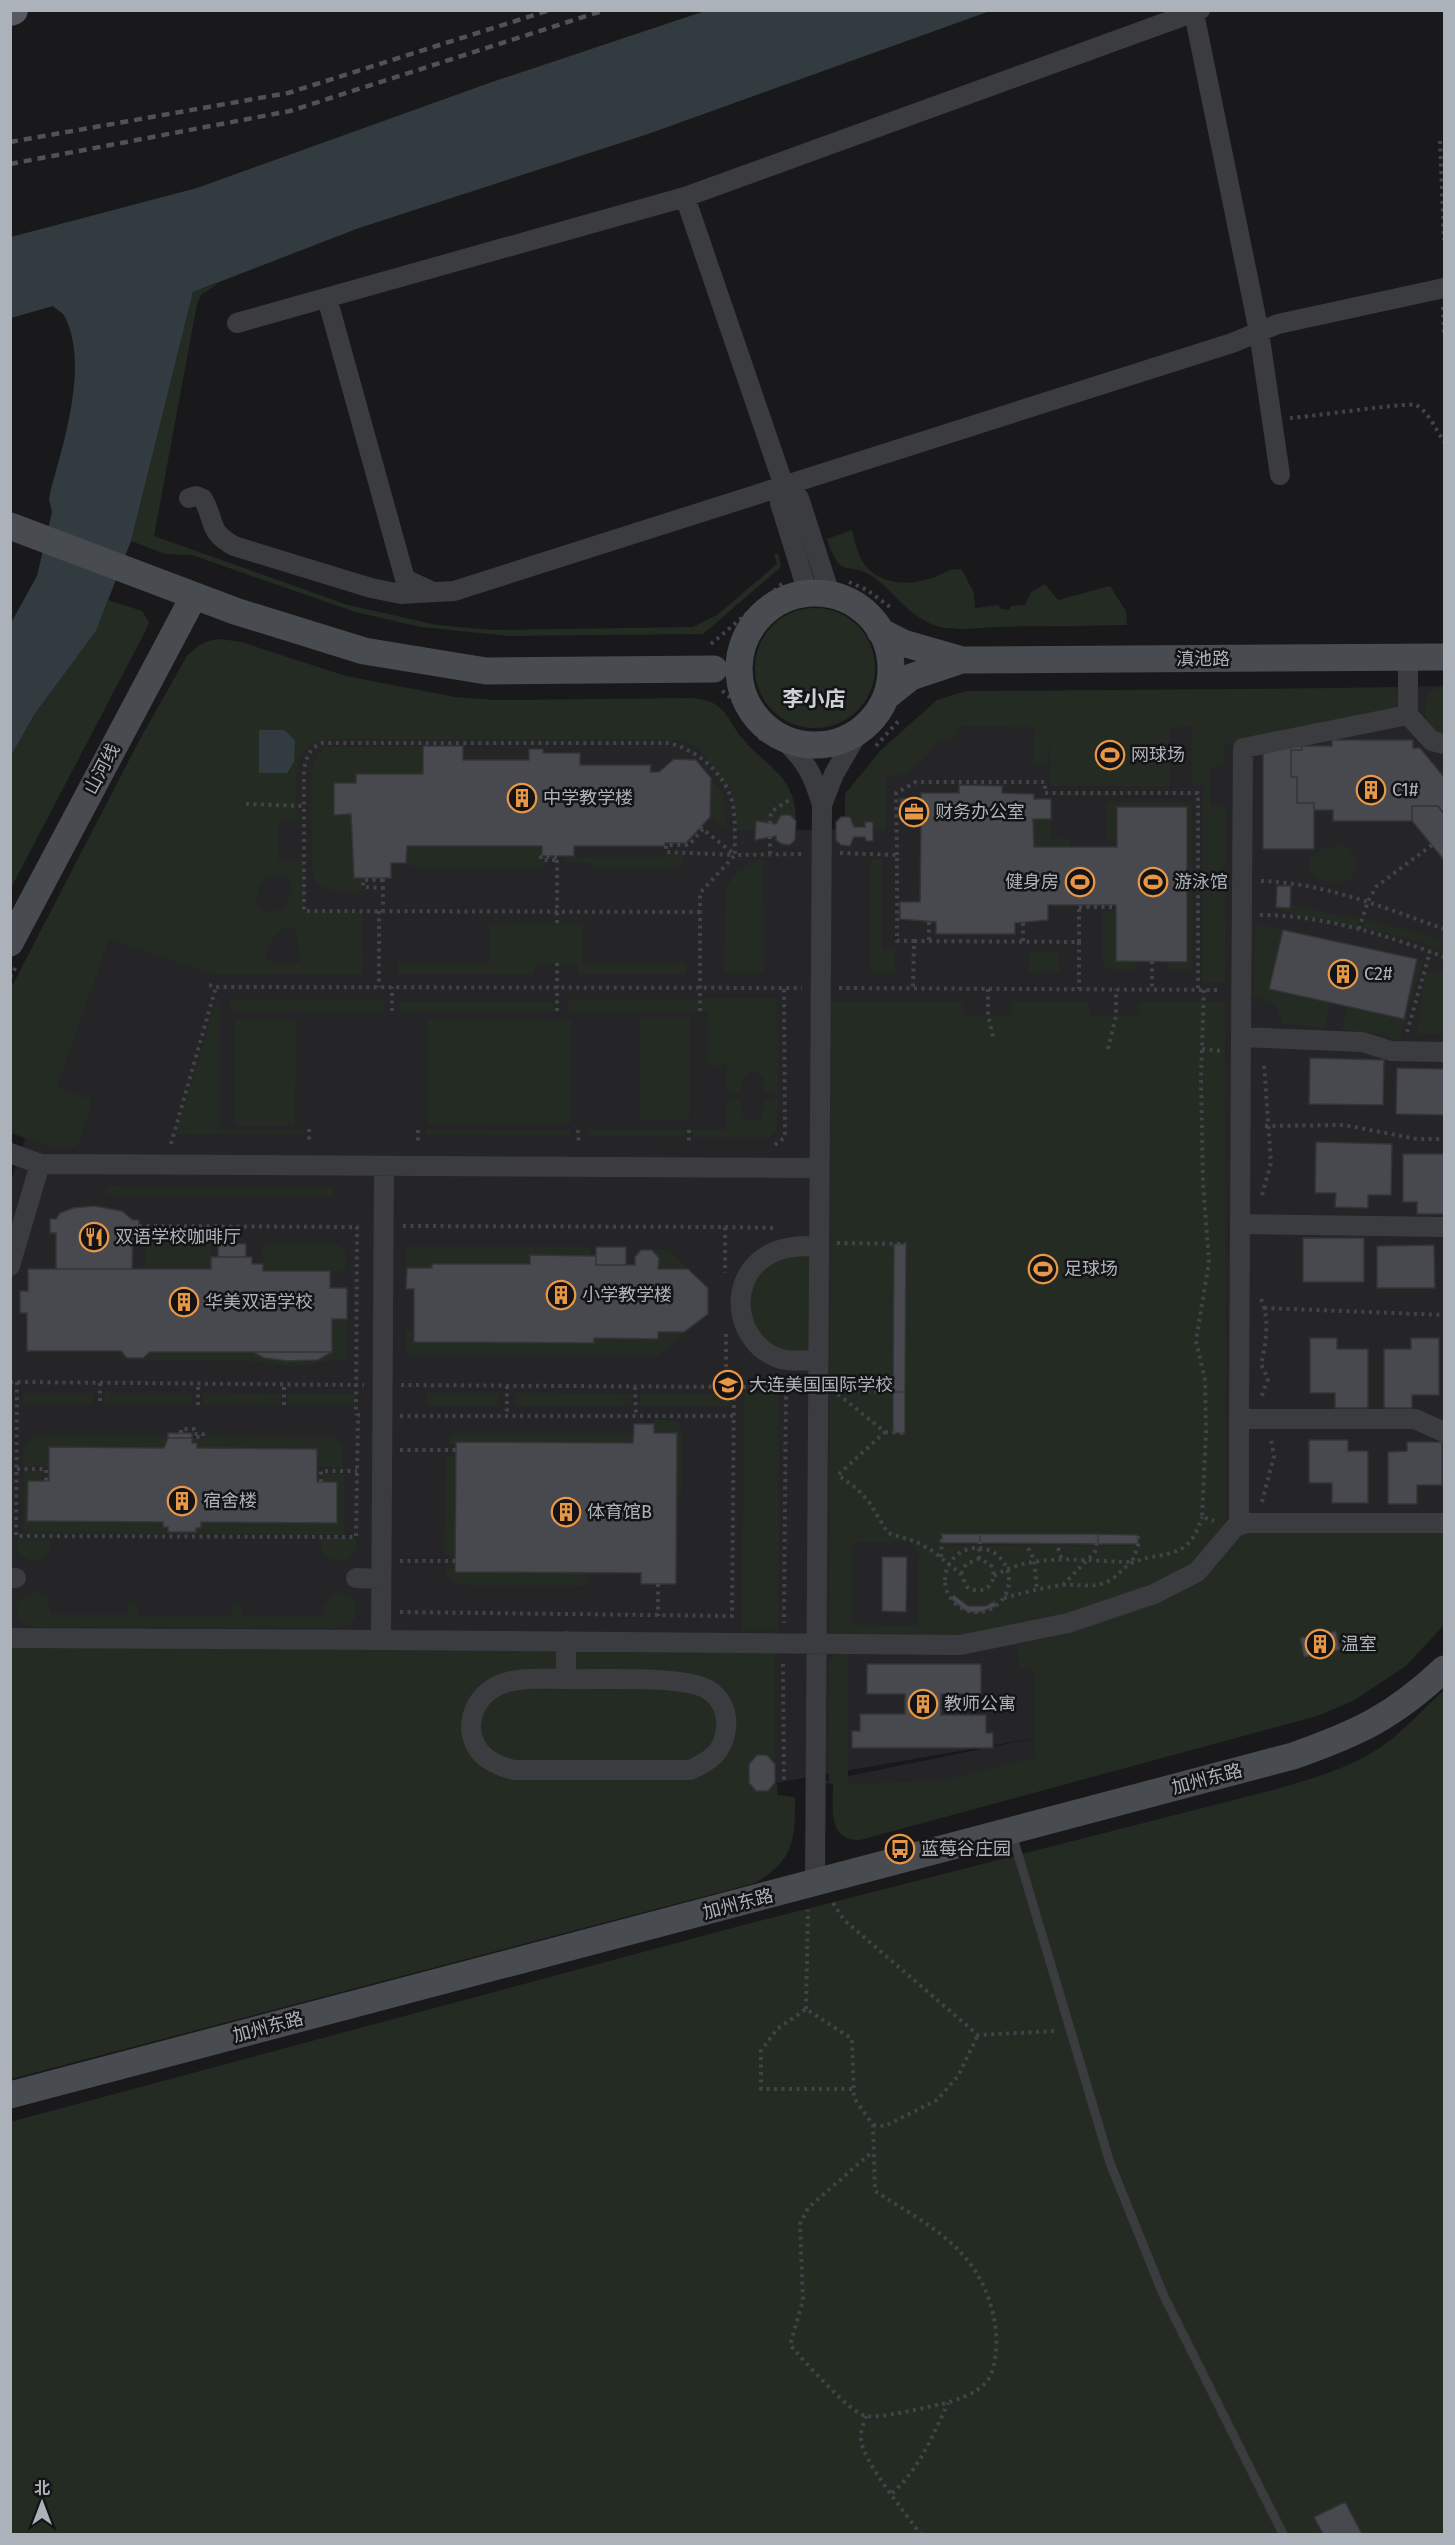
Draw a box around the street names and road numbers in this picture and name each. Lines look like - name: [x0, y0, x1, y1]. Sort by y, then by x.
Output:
- street label: 滇池路: [1176, 648, 1230, 670]
- street label: 山河线: [80, 740, 124, 798]
- street label: 加州东路: [1169, 1759, 1245, 1799]
- street label: 加州东路: [700, 1884, 776, 1924]
- street label: 加州东路: [230, 2007, 306, 2047]

